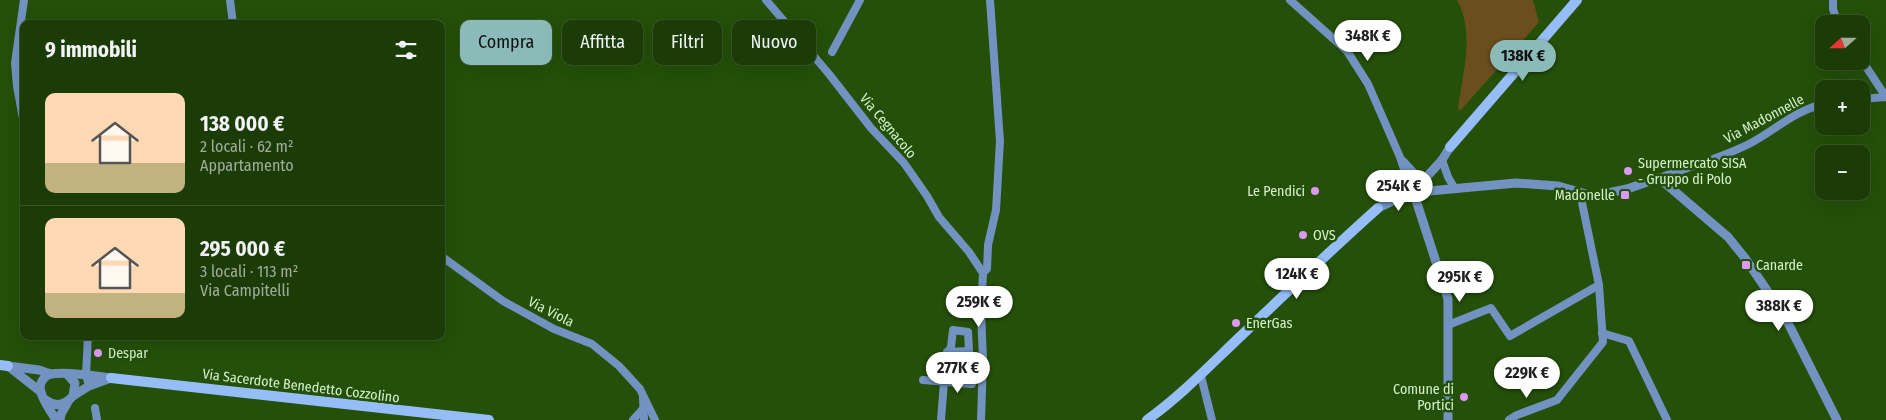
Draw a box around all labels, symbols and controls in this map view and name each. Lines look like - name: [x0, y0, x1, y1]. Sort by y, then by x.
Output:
- north arrow: [1815, 15, 1870, 70]
- map controls: [1815, 15, 1870, 200]
- chip: Compra: [460, 20, 552, 65]
- chip: Affitta: [562, 20, 643, 65]
- chip: Filtri: [653, 20, 722, 65]
- chip: Nuovo: [732, 20, 816, 65]
- pin: 348K €: [1327, 20, 1409, 62]
- text: 348K €: [1345, 26, 1391, 45]
- icon: filters: [392, 36, 420, 64]
- text: 9 immobili: [45, 37, 137, 63]
- pin: 138K €: [1482, 39, 1564, 82]
- text: 138K €: [1501, 46, 1545, 65]
- button: +: [1815, 80, 1870, 135]
- street label: Via Cegnacolo: [856, 90, 920, 162]
- street label: Via Madonnelle: [1721, 91, 1807, 147]
- text: 138 000 €: [200, 111, 284, 137]
- icon: home: [85, 113, 145, 173]
- text: 2 locali · 62 m²: [200, 137, 294, 156]
- button: −: [1815, 145, 1870, 200]
- place label: Supermercato SISA - Gruppo di Polo: [1638, 155, 1747, 188]
- text: Appartamento: [200, 156, 294, 175]
- marker: Supermercato SISA - Gruppo di Polo: [1622, 165, 1634, 177]
- pin: 254K €: [1358, 170, 1440, 212]
- text: 254K €: [1377, 176, 1421, 195]
- place label: Le Pendici: [1247, 183, 1305, 200]
- marker: Le Pendici: [1309, 185, 1321, 197]
- place label: Madonelle: [1555, 187, 1615, 204]
- marker: Madonelle: [1619, 189, 1631, 201]
- place label: OVS: [1313, 227, 1336, 244]
- marker: OVS: [1297, 229, 1309, 241]
- text: 295 000 €: [200, 236, 285, 262]
- icon: home: [85, 238, 145, 298]
- place label: Canarde: [1756, 257, 1803, 274]
- pin: 124K €: [1256, 258, 1338, 300]
- marker: Canarde: [1740, 259, 1752, 271]
- pin: 295K €: [1419, 260, 1501, 303]
- text: 3 locali · 113 m²: [200, 262, 298, 281]
- text: 124K €: [1275, 264, 1319, 283]
- text: 295K €: [1438, 267, 1482, 286]
- text: Via Campitelli: [200, 281, 290, 300]
- pin: 259K €: [938, 286, 1020, 328]
- pin: 388K €: [1738, 290, 1820, 332]
- text: 259K €: [957, 292, 1001, 311]
- street label: Via Viola: [525, 293, 577, 331]
- text: 388K €: [1756, 296, 1802, 315]
- place label: EnerGas: [1246, 315, 1292, 332]
- marker: EnerGas: [1230, 317, 1242, 329]
- place label: Despar: [108, 345, 148, 362]
- marker: Despar: [92, 347, 104, 359]
- pin: 277K €: [917, 352, 999, 394]
- pin: 229K €: [1486, 356, 1568, 399]
- text: 277K €: [937, 358, 979, 377]
- text: 229K €: [1505, 363, 1549, 382]
- street label: Via Sacerdote Benedetto Cozzolino: [201, 365, 401, 407]
- place label: Comune di Portici: [1393, 381, 1454, 414]
- marker: Comune di Portici: [1458, 391, 1470, 403]

